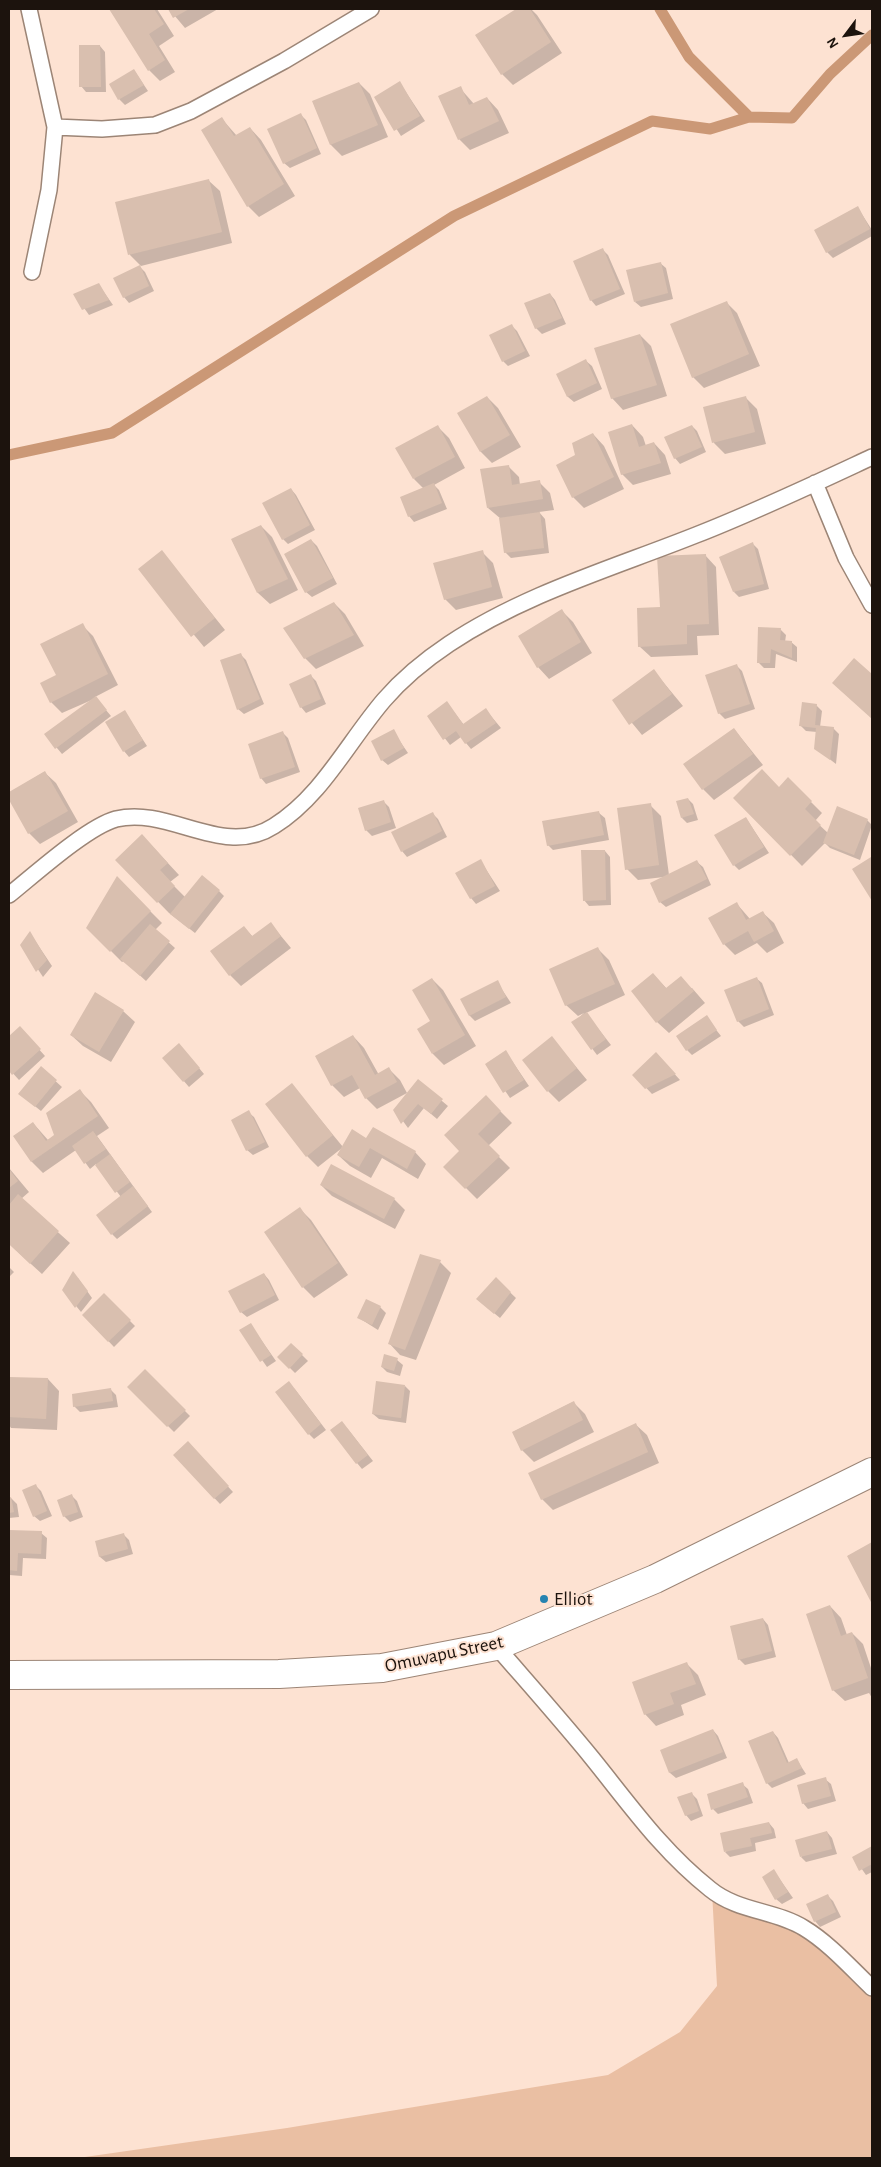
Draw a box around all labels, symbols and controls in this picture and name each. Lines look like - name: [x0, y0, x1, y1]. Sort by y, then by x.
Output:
- north arrow: [821, 10, 871, 60]
- text: N: [825, 35, 842, 51]
- place label: Elliot: [554, 1588, 593, 1610]
- marker: Elliot: [538, 1593, 550, 1605]
- street label: Omuvapu Street: [383, 1630, 505, 1678]

